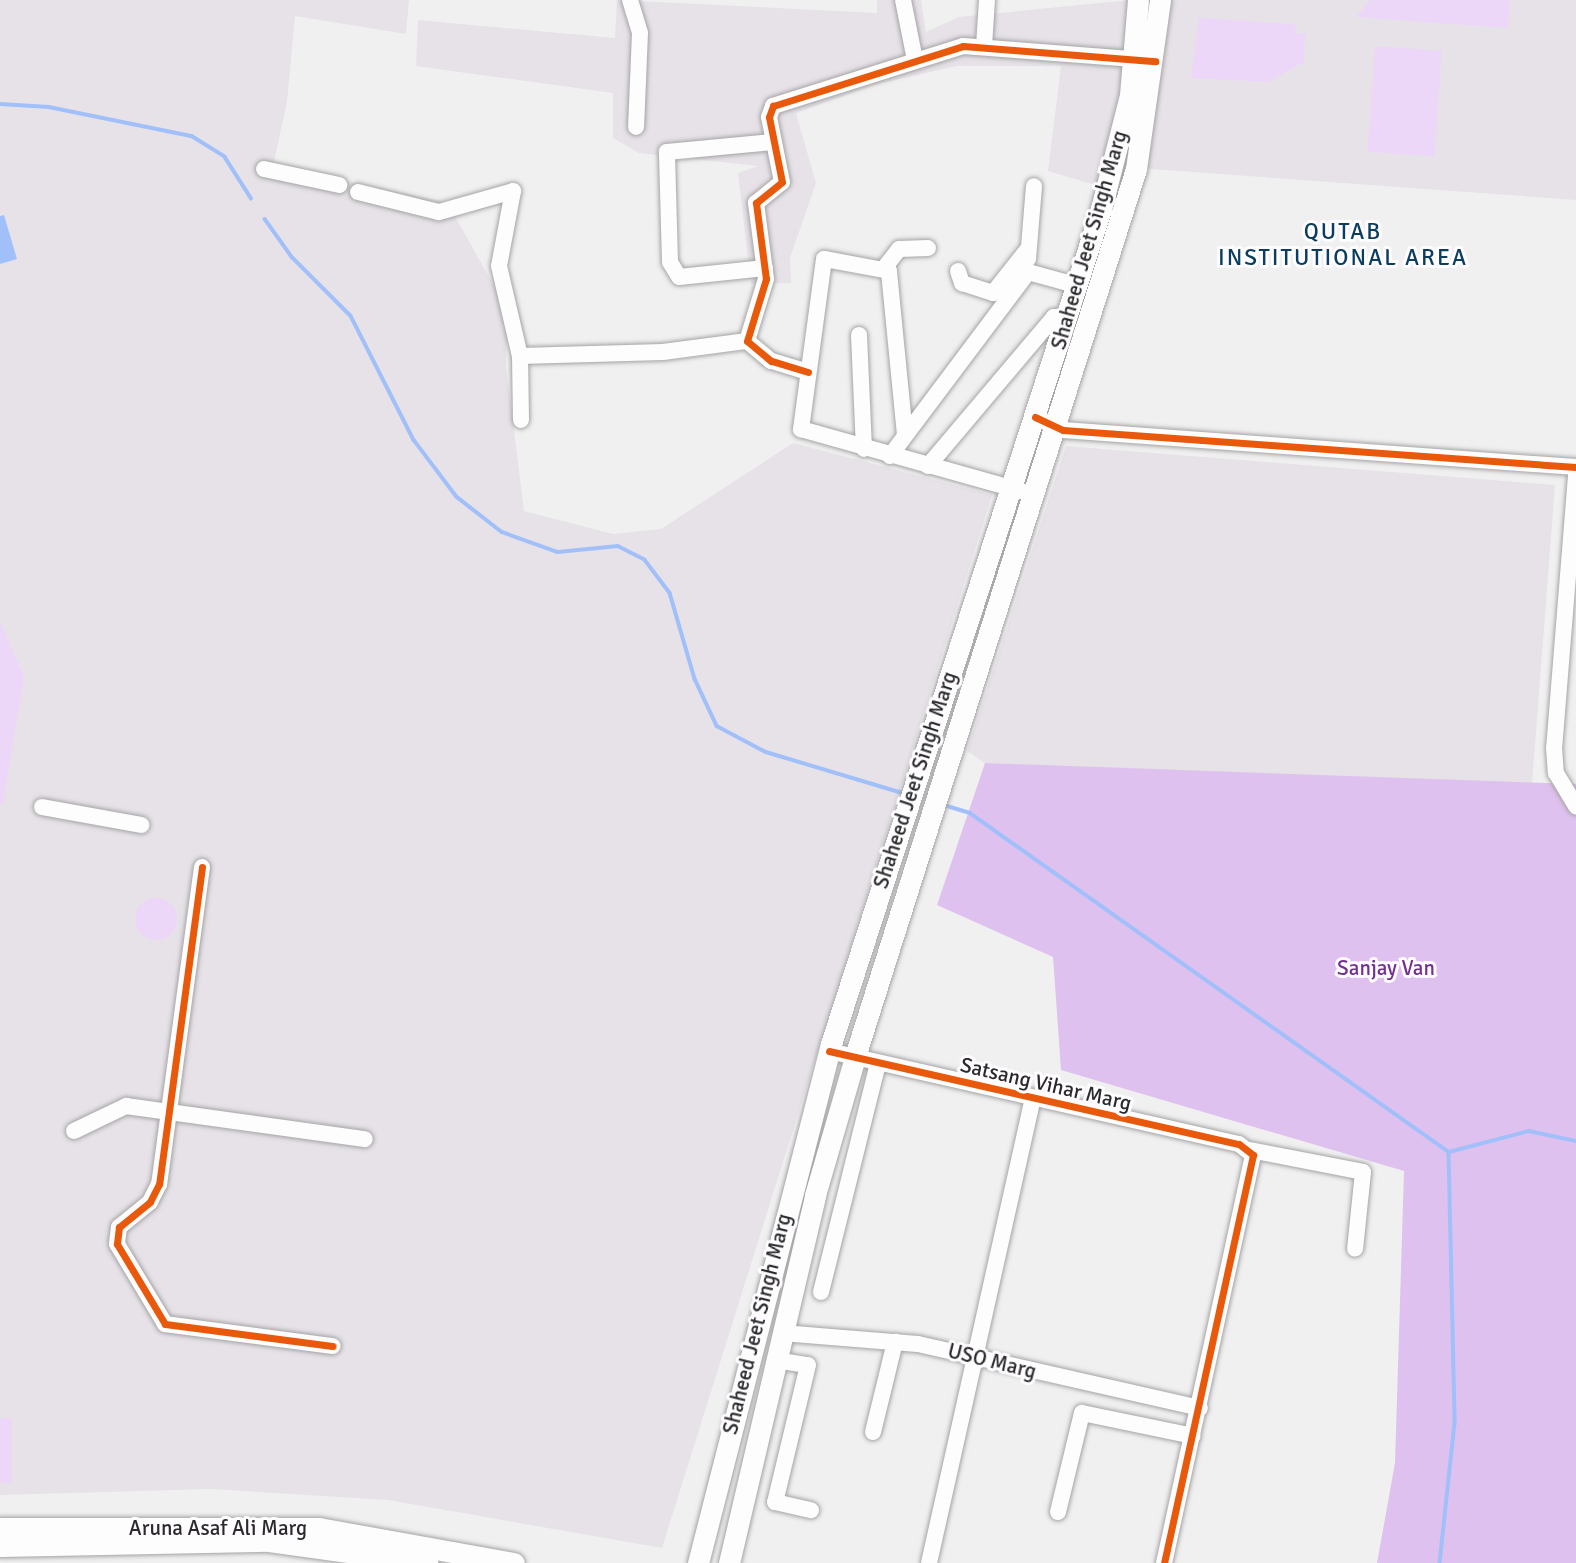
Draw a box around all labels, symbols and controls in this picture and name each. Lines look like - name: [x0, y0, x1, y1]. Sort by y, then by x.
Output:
- street label: Shaheed Jeet Singh Marg: [1046, 128, 1132, 352]
- district label: QUTAB INSTITUTIONAL AREA: [1220, 218, 1466, 272]
- street label: Shaheed Jeet Singh Marg: [868, 668, 962, 892]
- park label: Sanjay Van: [1337, 955, 1435, 981]
- street label: Satsang Vihar Marg: [958, 1052, 1134, 1116]
- street label: Shaheed Jeet Singh Marg: [717, 1211, 797, 1437]
- street label: USO Marg: [945, 1338, 1039, 1384]
- street label: Aruna Asaf Ali Marg: [129, 1515, 307, 1541]

